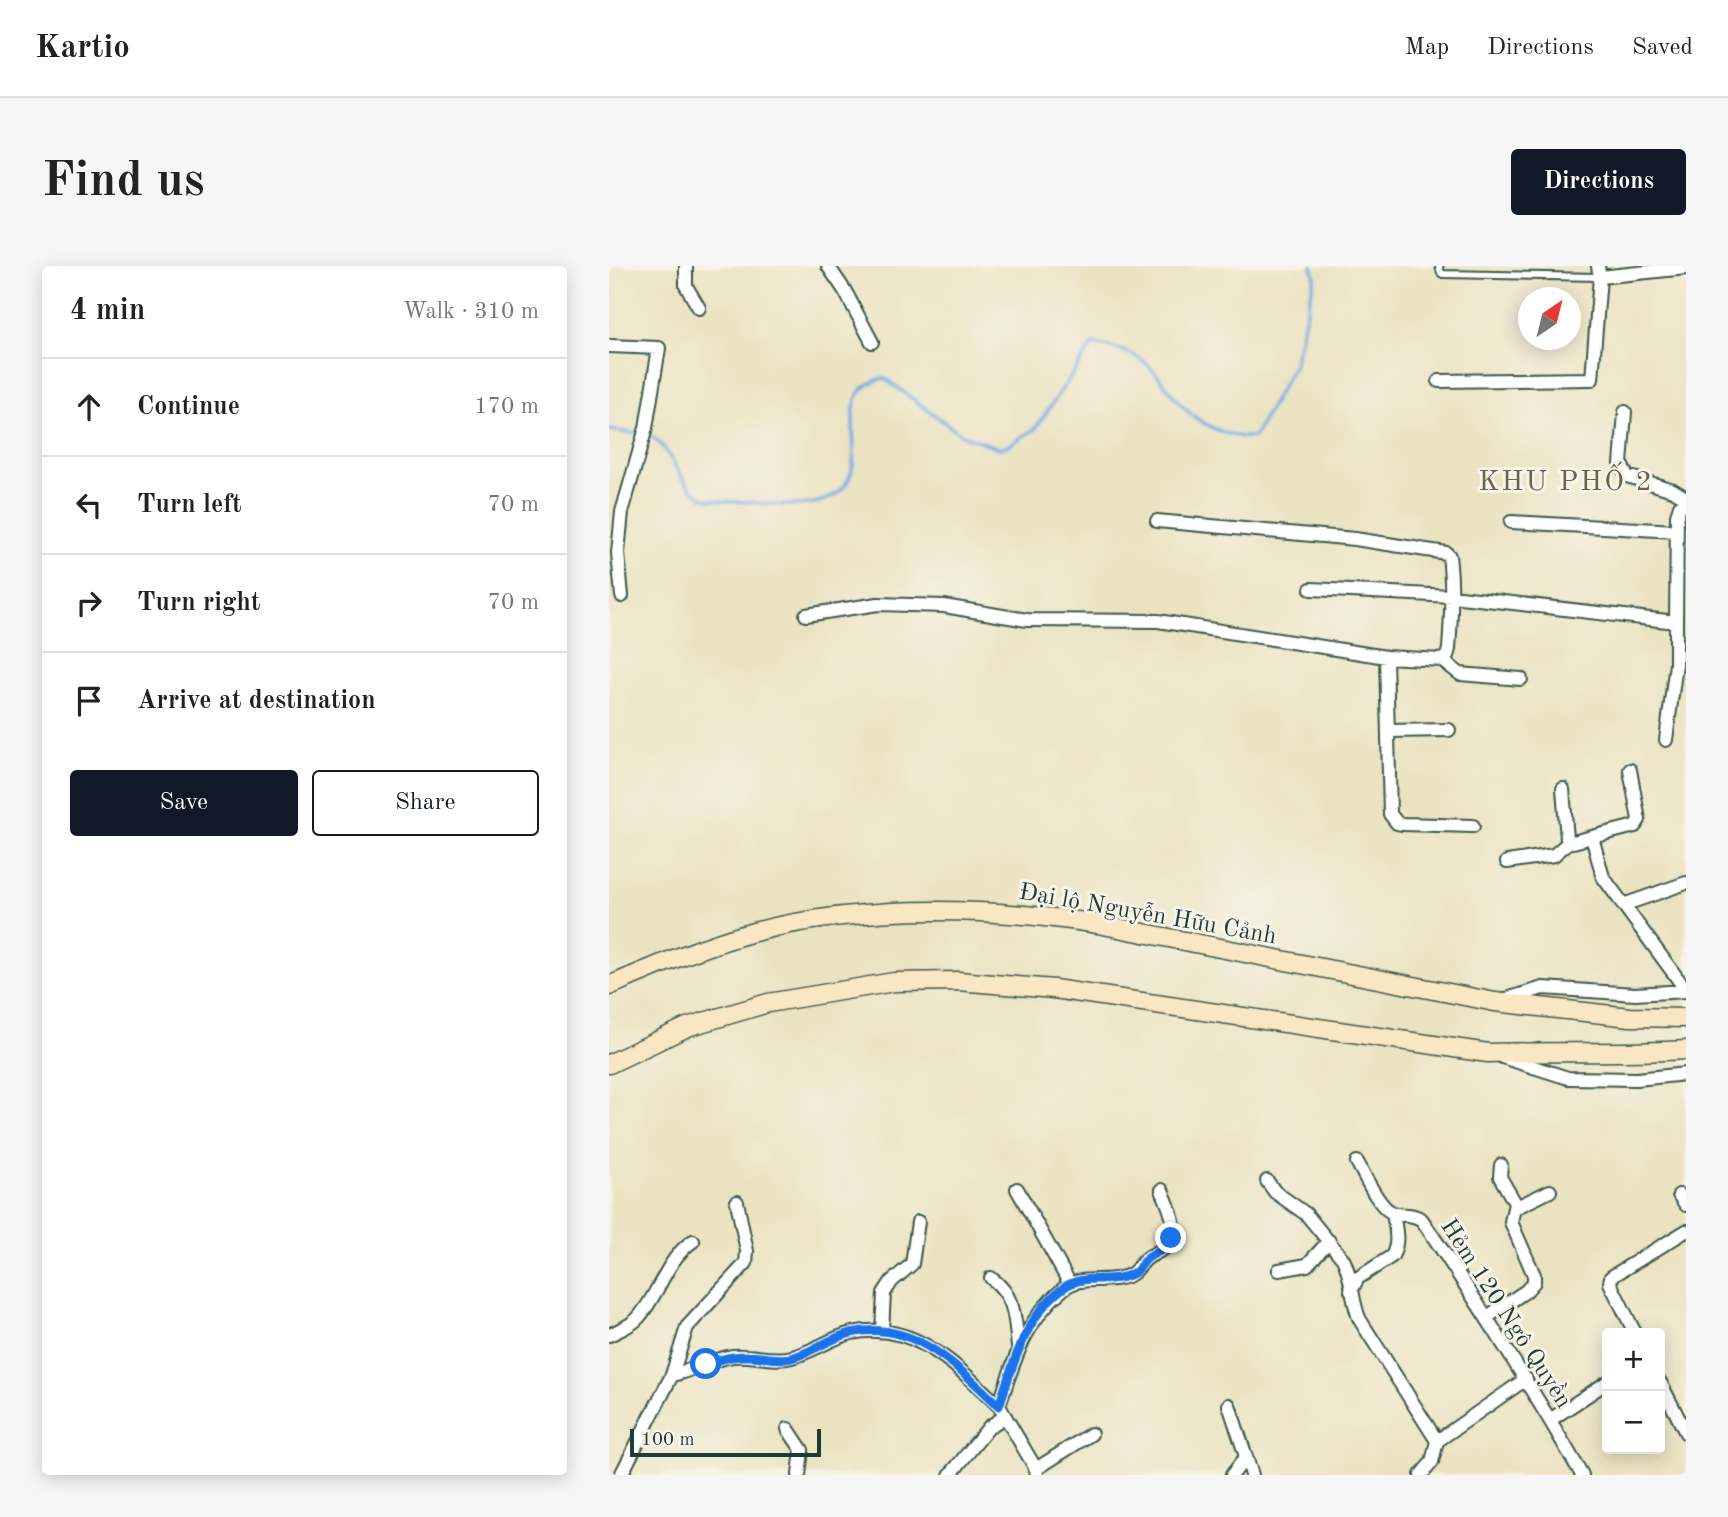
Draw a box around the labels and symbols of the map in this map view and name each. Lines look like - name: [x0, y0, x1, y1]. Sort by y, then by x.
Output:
- north arrow: [1518, 287, 1581, 350]
- district label: KHU PHỐ 2: [1478, 461, 1654, 497]
- street label: Đại lộ Nguyễn Hữu Cảnh: [1017, 879, 1279, 949]
- street label: Hẻm 120 Ngô Quyền: [1435, 1214, 1577, 1413]
- route end: [1155, 1222, 1186, 1253]
- route start: [690, 1348, 721, 1379]
- scale bar: [630, 1426, 821, 1458]

